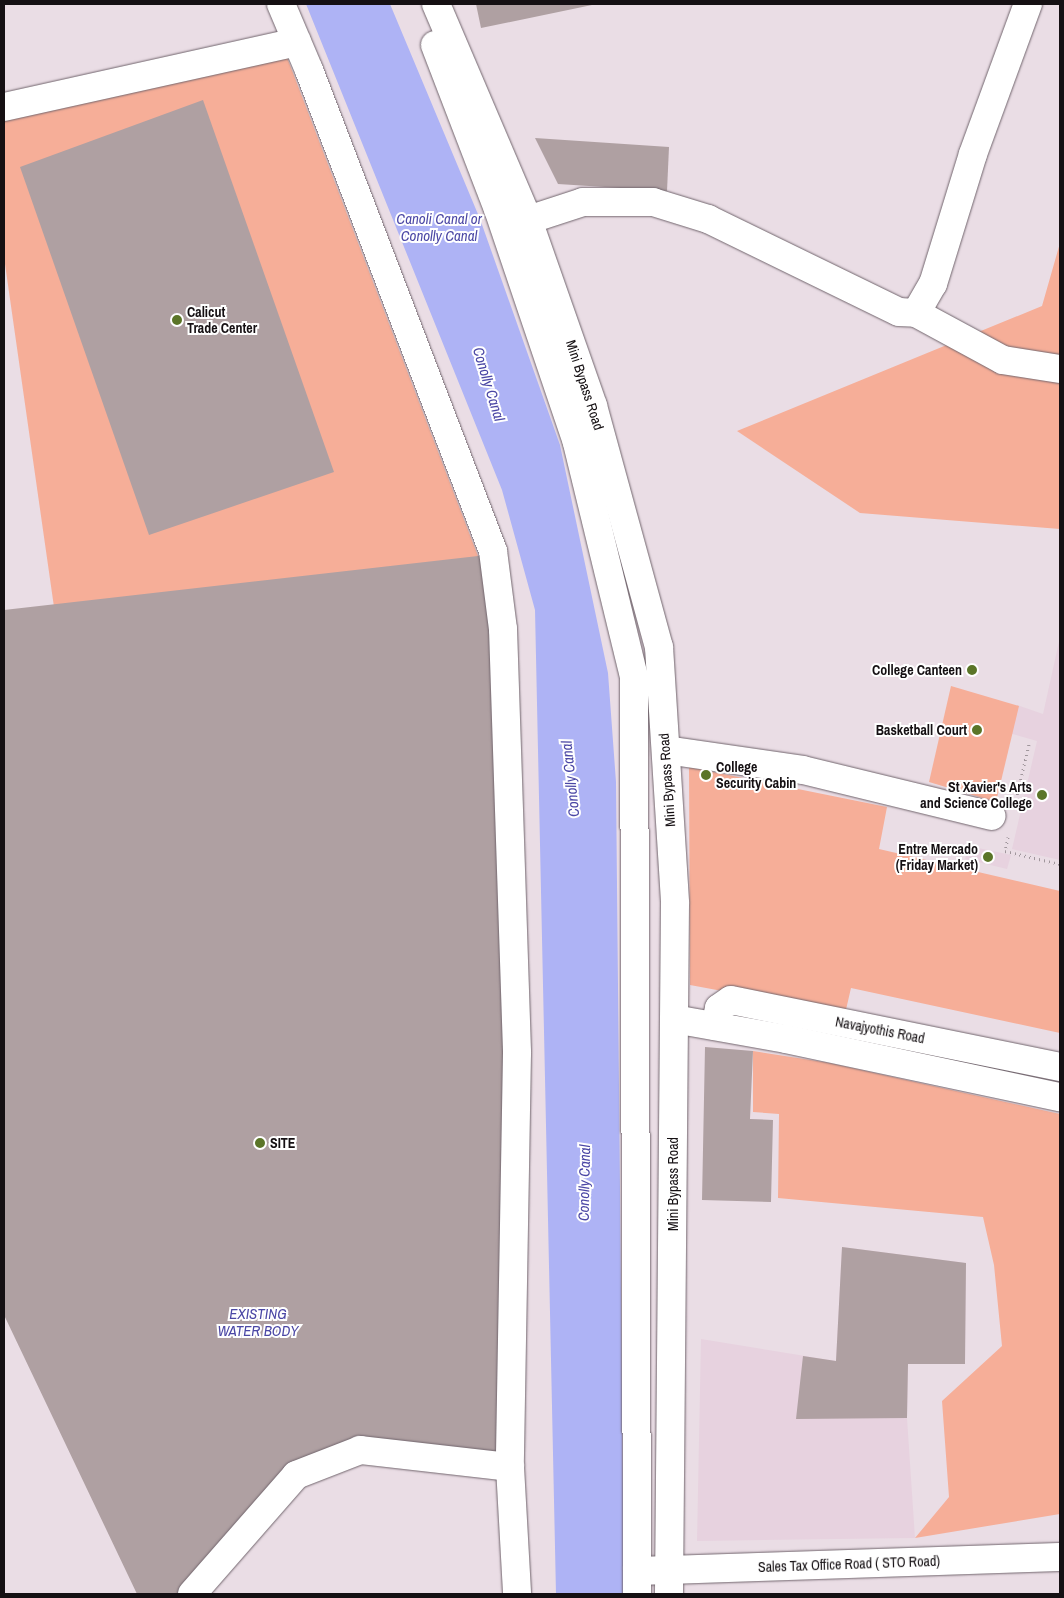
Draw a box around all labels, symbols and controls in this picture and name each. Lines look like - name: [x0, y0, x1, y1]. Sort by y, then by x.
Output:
- water label: Canoli Canal or Conolly Canal: [396, 209, 482, 244]
- place label: Calicut Trade Center: [187, 304, 257, 336]
- marker: Calicut Trade Center: [171, 314, 183, 326]
- street label: Mini Bypass Road: [563, 338, 607, 432]
- water label: Conolly Canal: [469, 345, 509, 423]
- place label: College Canteen: [872, 662, 962, 678]
- marker: College Canteen: [966, 664, 978, 676]
- place label: Basketball Court: [876, 722, 967, 738]
- marker: Basketball Court: [971, 724, 983, 736]
- street label: Mini Bypass Road: [655, 733, 679, 827]
- water label: Conolly Canal: [557, 740, 583, 818]
- place label: College Security Cabin: [716, 759, 796, 792]
- marker: College Security Cabin: [700, 769, 712, 781]
- place label: St Xavier's Arts and Science College: [920, 779, 1032, 812]
- marker: St Xavier's Arts and Science College: [1036, 789, 1048, 801]
- place label: Entre Mercado (Friday Market): [896, 841, 978, 874]
- marker: Entre Mercado (Friday Market): [982, 851, 994, 863]
- street label: Navajyothis Road: [834, 1013, 926, 1047]
- place label: SITE: [270, 1135, 296, 1151]
- marker: SITE: [254, 1137, 266, 1149]
- street label: Mini Bypass Road: [665, 1137, 681, 1231]
- water label: Conolly Canal: [574, 1145, 594, 1221]
- water label: EXISTING WATER BODY: [217, 1304, 299, 1339]
- street label: Sales Tax Office Road ( STO Road): [758, 1552, 940, 1576]

